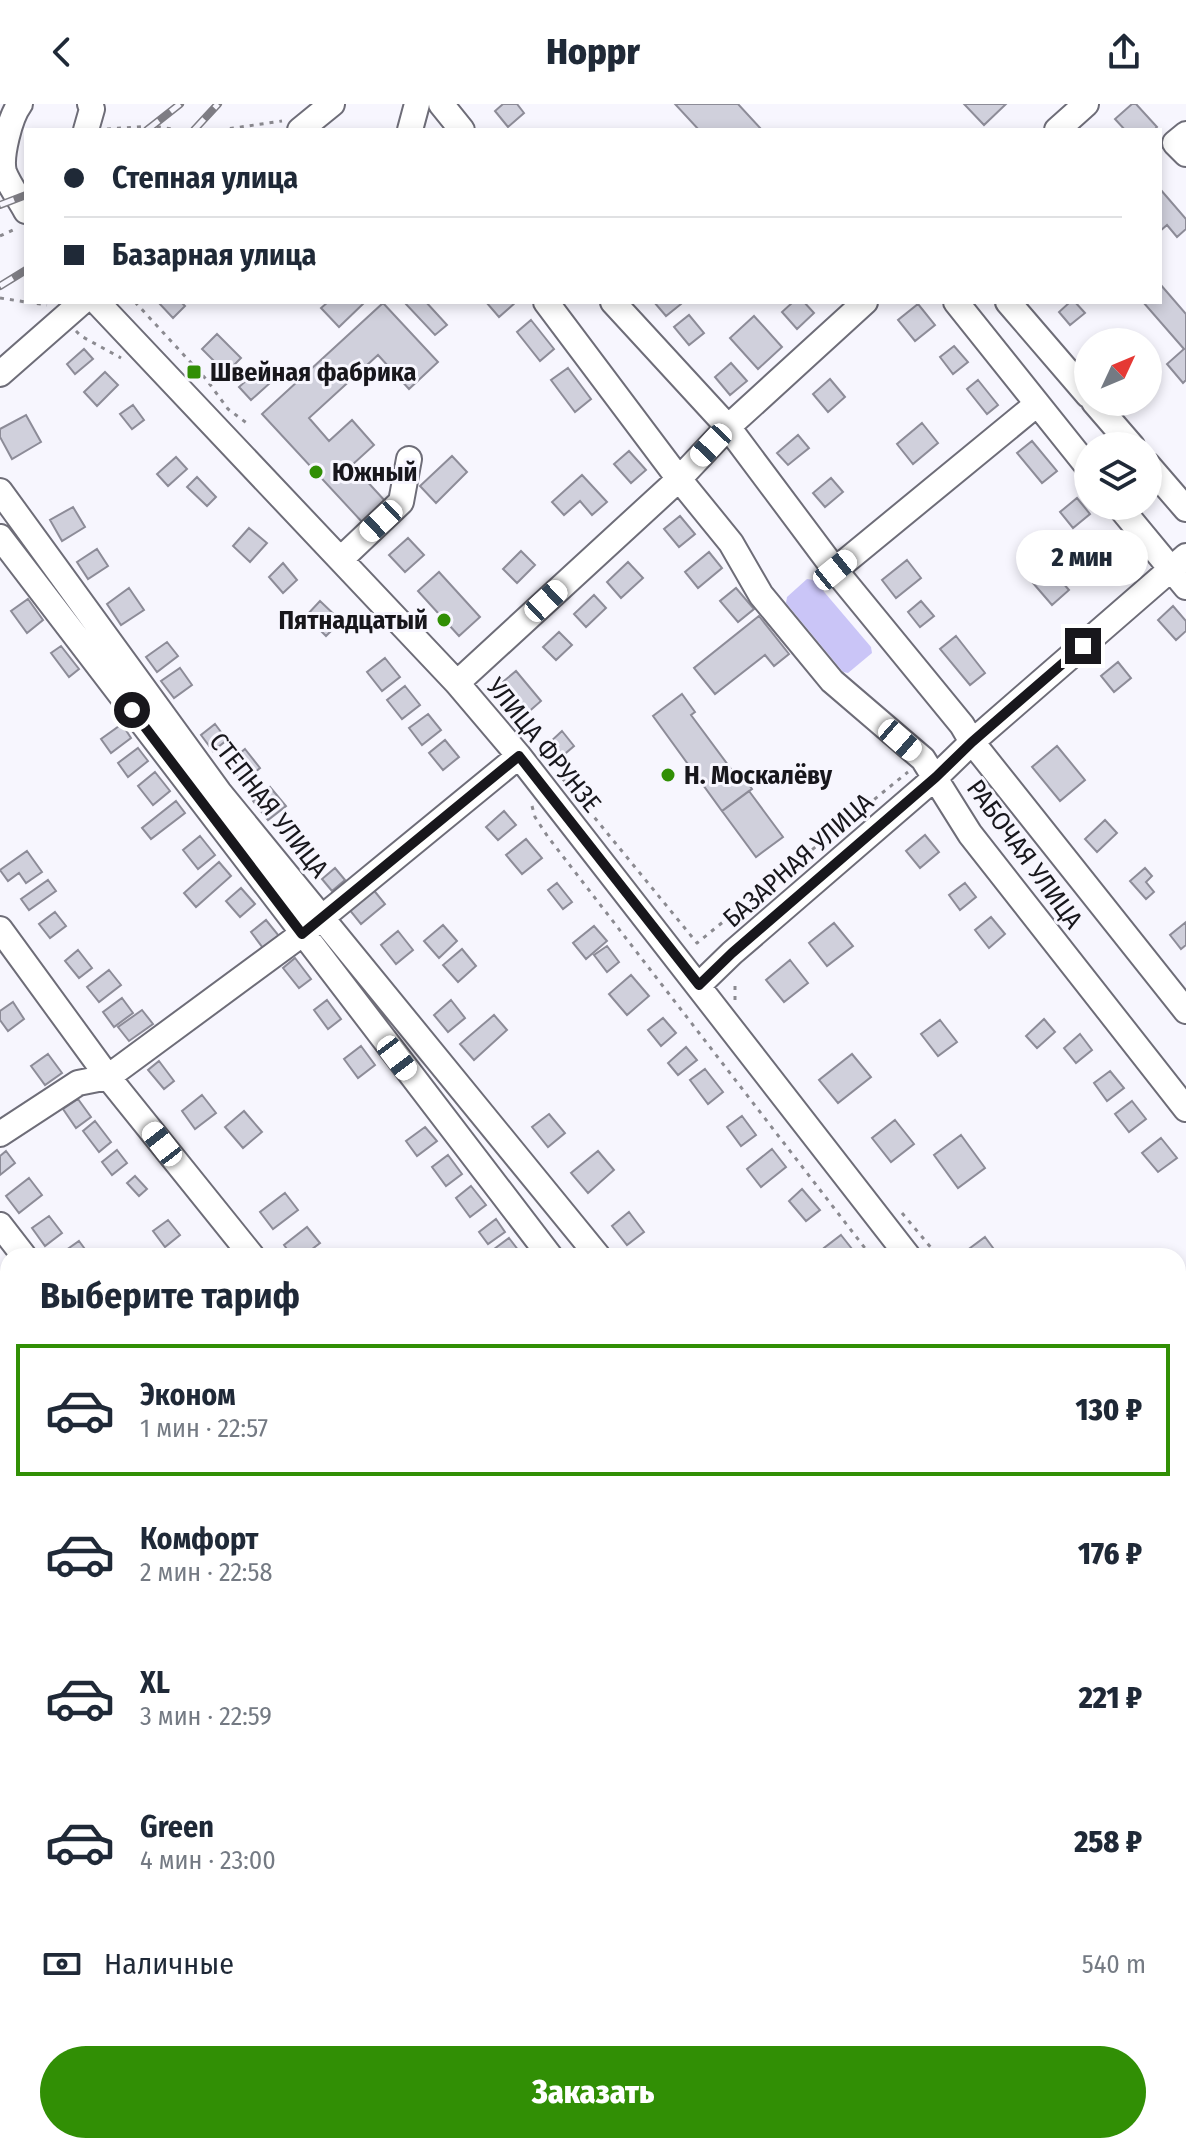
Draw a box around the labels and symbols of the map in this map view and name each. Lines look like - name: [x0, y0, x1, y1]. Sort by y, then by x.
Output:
- north arrow: [1074, 328, 1162, 416]
- place label: Швейная фабрика: [210, 357, 416, 388]
- marker: Швейная фабрика: [185, 363, 203, 381]
- car: [686, 419, 736, 471]
- place label: Южный: [332, 457, 417, 488]
- marker: Южный: [307, 463, 325, 481]
- car: [355, 496, 407, 546]
- callout: 2 мин: [1017, 530, 1149, 586]
- car: [809, 546, 861, 594]
- car: [520, 576, 572, 626]
- place label: Пятнадцатый: [278, 605, 428, 636]
- marker: Пятнадцатый: [435, 611, 453, 629]
- route end: [1065, 628, 1101, 664]
- street label: УЛИЦА ФРУНЗЕ: [479, 671, 607, 819]
- route start: [114, 692, 150, 728]
- car: [874, 715, 926, 765]
- street label: СТЕПНАЯ УЛИЦА: [202, 727, 335, 884]
- place label: Н. Москалёву: [684, 760, 833, 791]
- marker: Н. Москалёву: [659, 766, 677, 784]
- street label: РАБОЧАЯ УЛИЦА: [960, 774, 1089, 935]
- street label: БАЗАРНАЯ УЛИЦА: [717, 787, 880, 934]
- car: [373, 1032, 421, 1084]
- car: [138, 1118, 186, 1170]

